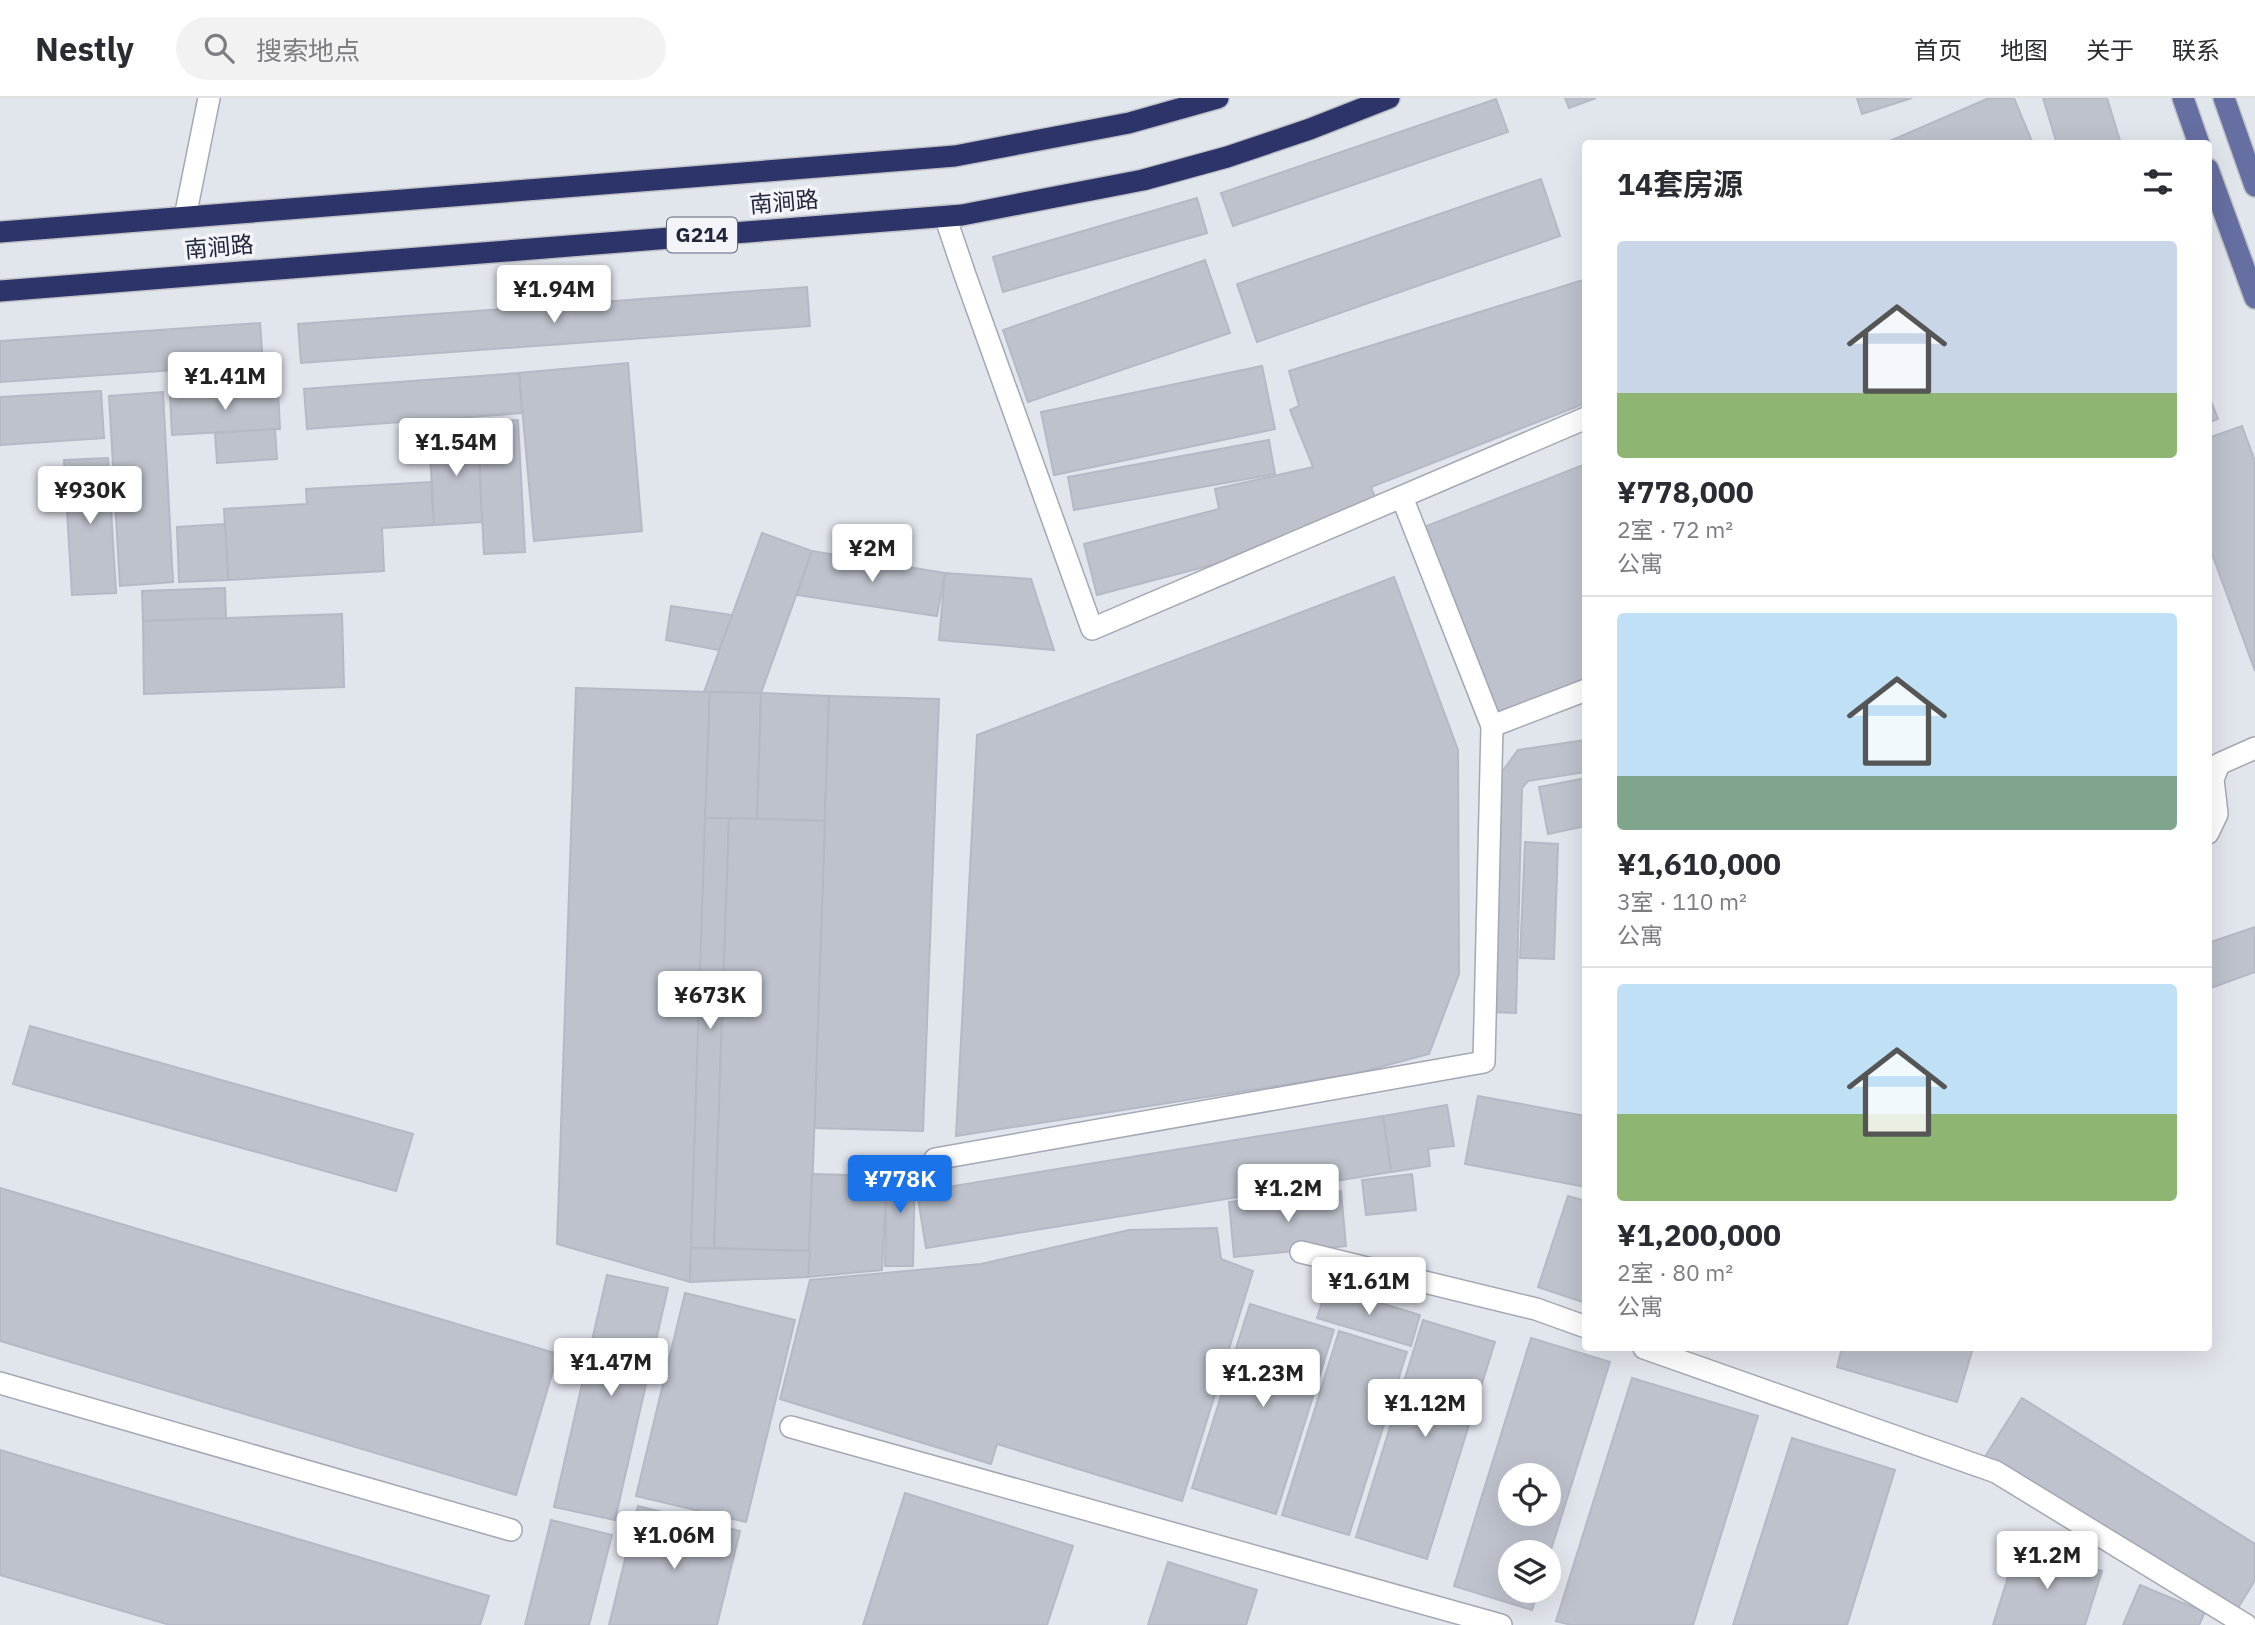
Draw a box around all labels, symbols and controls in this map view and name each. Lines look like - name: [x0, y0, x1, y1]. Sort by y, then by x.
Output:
- search box: [176, 17, 666, 80]
- text: Nestly: [35, 27, 134, 70]
- icon: search: [200, 29, 238, 67]
- text: 搜索地点: [256, 33, 360, 67]
- text: 首页: [1914, 34, 1962, 66]
- text: 地图: [2000, 34, 2048, 66]
- text: 关于: [2086, 34, 2134, 66]
- text: 联系: [2172, 34, 2220, 66]
- icon: filters: [2139, 163, 2177, 201]
- text: 14套房源: [1617, 164, 1743, 203]
- street label: 南涧路: [748, 183, 820, 219]
- road number: G214: [667, 218, 737, 252]
- street label: 南涧路: [183, 228, 255, 264]
- pin: ¥1.94M: [497, 266, 611, 325]
- text: ¥1.94M: [513, 273, 595, 303]
- icon: home: [1834, 286, 1960, 412]
- pin: ¥1.41M: [168, 352, 282, 412]
- text: ¥1.41M: [184, 360, 266, 390]
- pin: ¥1.54M: [399, 418, 513, 478]
- text: ¥1.54M: [415, 426, 497, 456]
- pin: ¥930K: [41, 466, 139, 526]
- text: ¥778,000: [1617, 472, 1754, 511]
- text: ¥930K: [54, 474, 126, 504]
- text: 2室 · 72 m²: [1617, 514, 1733, 544]
- pin: ¥2M: [838, 524, 906, 584]
- text: ¥2M: [848, 532, 896, 562]
- text: 公寓: [1617, 548, 1663, 578]
- icon: home: [1834, 658, 1960, 784]
- text: ¥1,610,000: [1617, 844, 1781, 883]
- text: 3室 · 110 m²: [1617, 886, 1747, 916]
- text: 公寓: [1617, 920, 1663, 950]
- pin: ¥673K: [661, 972, 759, 1031]
- text: ¥673K: [674, 979, 746, 1009]
- icon: home: [1834, 1029, 1960, 1155]
- pin: ¥778K: [851, 1156, 949, 1215]
- text: ¥778K: [864, 1163, 936, 1193]
- pin: ¥1.2M: [1239, 1164, 1337, 1224]
- text: ¥1.2M: [1254, 1172, 1322, 1202]
- text: ¥1,200,000: [1617, 1215, 1781, 1254]
- text: 2室 · 80 m²: [1617, 1257, 1733, 1287]
- pin: ¥1.61M: [1312, 1258, 1426, 1317]
- text: ¥1.61M: [1328, 1265, 1410, 1295]
- text: 公寓: [1617, 1291, 1663, 1321]
- pin: ¥1.47M: [554, 1338, 668, 1398]
- text: ¥1.47M: [570, 1346, 652, 1376]
- pin: ¥1.23M: [1206, 1350, 1320, 1409]
- text: ¥1.23M: [1222, 1357, 1304, 1387]
- pin: ¥1.12M: [1368, 1380, 1482, 1439]
- text: ¥1.12M: [1384, 1387, 1466, 1417]
- map controls: [1498, 1463, 1561, 1603]
- button: locate: [1498, 1463, 1561, 1526]
- pin: ¥1.06M: [617, 1512, 731, 1571]
- text: ¥1.06M: [633, 1519, 715, 1549]
- pin: ¥1.2M: [1998, 1532, 2096, 1591]
- text: ¥1.2M: [2013, 1539, 2081, 1569]
- button: layers: [1498, 1540, 1561, 1603]

